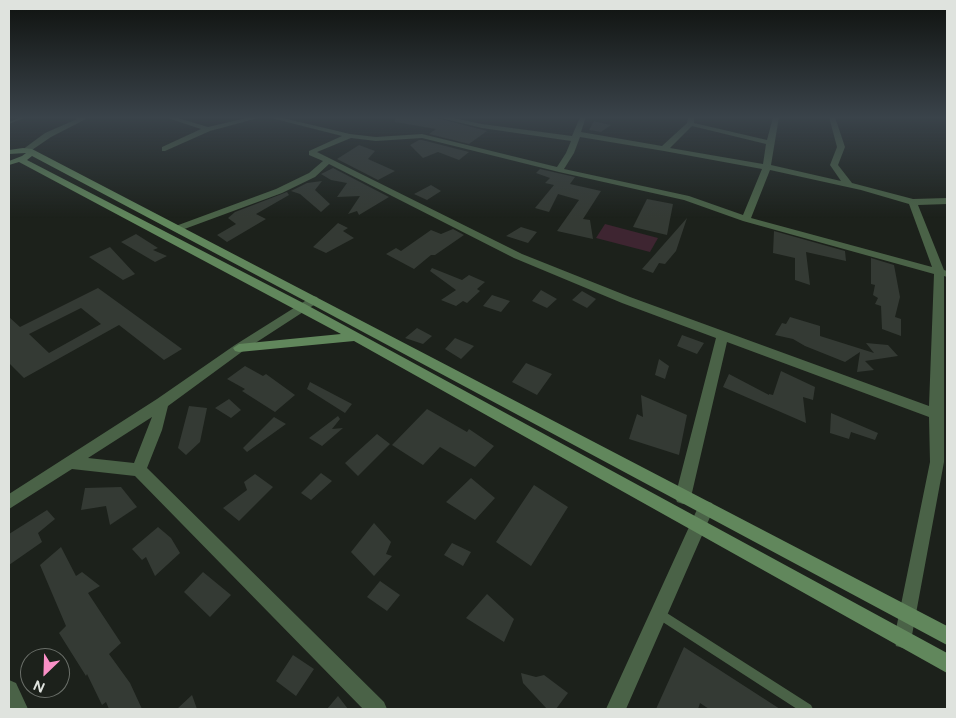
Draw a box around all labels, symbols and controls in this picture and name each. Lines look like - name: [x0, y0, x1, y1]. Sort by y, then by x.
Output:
- north arrow: [20, 648, 70, 698]
- text: N: [31, 676, 48, 696]

